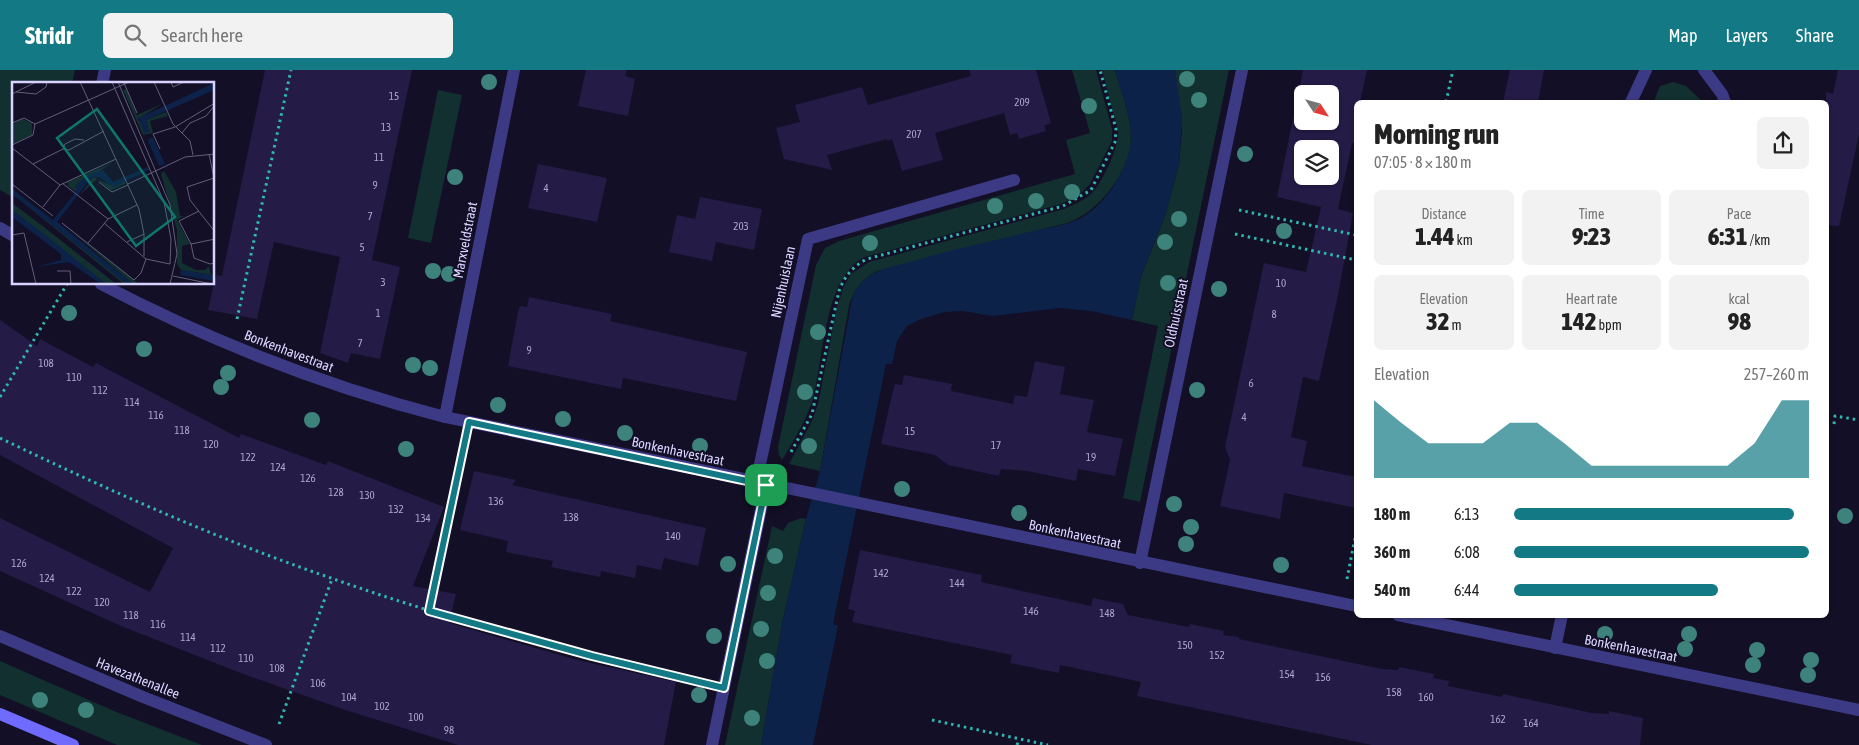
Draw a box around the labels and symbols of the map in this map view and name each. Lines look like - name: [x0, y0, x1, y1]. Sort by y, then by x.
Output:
- inset map: [12, 82, 215, 285]
- north arrow: [1294, 85, 1339, 130]
- house number: 15: [389, 90, 399, 102]
- house number: 209: [1014, 96, 1030, 108]
- house number: 13: [381, 121, 391, 133]
- house number: 207: [906, 128, 922, 140]
- house number: 11: [374, 151, 384, 163]
- house number: 9: [372, 179, 378, 191]
- house number: 4: [543, 182, 549, 194]
- street label: Marxveldstraat: [450, 200, 480, 280]
- house number: 7: [367, 210, 373, 222]
- house number: 203: [733, 220, 749, 232]
- house number: 5: [359, 241, 365, 253]
- street label: Nijenhuislaan: [768, 245, 798, 319]
- house number: 3: [380, 276, 386, 288]
- street label: Oldhuisstraat: [1161, 277, 1191, 349]
- house number: 10: [1276, 277, 1286, 289]
- house number: 1: [375, 307, 381, 319]
- house number: 8: [1271, 308, 1277, 320]
- street label: Bonkenhavestraat: [242, 327, 336, 375]
- house number: 7: [357, 337, 363, 349]
- house number: 9: [526, 344, 532, 356]
- house number: 108: [38, 357, 54, 369]
- house number: 110: [66, 371, 82, 383]
- house number: 6: [1248, 377, 1254, 389]
- house number: 112: [92, 384, 108, 396]
- house number: 114: [124, 396, 140, 408]
- house number: 116: [148, 409, 164, 421]
- house number: 4: [1241, 411, 1247, 423]
- house number: 118: [174, 424, 190, 436]
- house number: 15: [905, 425, 915, 437]
- street label: Bonkenhavestraat: [630, 433, 726, 469]
- house number: 120: [203, 438, 219, 450]
- house number: 17: [991, 439, 1001, 451]
- house number: 122: [240, 451, 256, 463]
- house number: 19: [1086, 451, 1096, 463]
- house number: 124: [270, 461, 286, 473]
- pin: [745, 464, 787, 506]
- house number: 126: [300, 472, 316, 484]
- house number: 128: [328, 486, 344, 498]
- house number: 130: [359, 489, 375, 501]
- house number: 136: [488, 495, 504, 507]
- house number: 132: [388, 503, 404, 515]
- house number: 138: [563, 511, 579, 523]
- house number: 134: [415, 512, 431, 524]
- street label: Bonkenhavestraat: [1027, 516, 1123, 552]
- house number: 140: [665, 530, 681, 542]
- house number: 126: [11, 557, 27, 569]
- house number: 142: [873, 567, 889, 579]
- house number: 124: [39, 572, 55, 584]
- house number: 144: [949, 577, 965, 589]
- house number: 122: [66, 585, 82, 597]
- house number: 120: [94, 596, 110, 608]
- house number: 146: [1023, 605, 1039, 617]
- house number: 148: [1099, 607, 1115, 619]
- house number: 118: [123, 609, 139, 621]
- house number: 116: [150, 618, 166, 630]
- house number: 114: [180, 631, 196, 643]
- street label: Bonkenhavestraat: [1583, 631, 1679, 665]
- house number: 150: [1177, 639, 1193, 651]
- house number: 112: [210, 642, 226, 654]
- house number: 152: [1209, 649, 1225, 661]
- house number: 110: [238, 652, 254, 664]
- street label: Havezathenallee: [94, 654, 182, 702]
- house number: 108: [269, 662, 285, 674]
- house number: 154: [1279, 668, 1295, 680]
- house number: 156: [1315, 671, 1331, 683]
- house number: 106: [310, 677, 326, 689]
- house number: 158: [1386, 686, 1402, 698]
- house number: 104: [341, 691, 357, 703]
- house number: 160: [1418, 691, 1434, 703]
- house number: 102: [374, 700, 390, 712]
- house number: 100: [408, 711, 424, 723]
- house number: 162: [1490, 713, 1506, 725]
- house number: 164: [1523, 717, 1539, 729]
- house number: 98: [444, 724, 454, 736]

